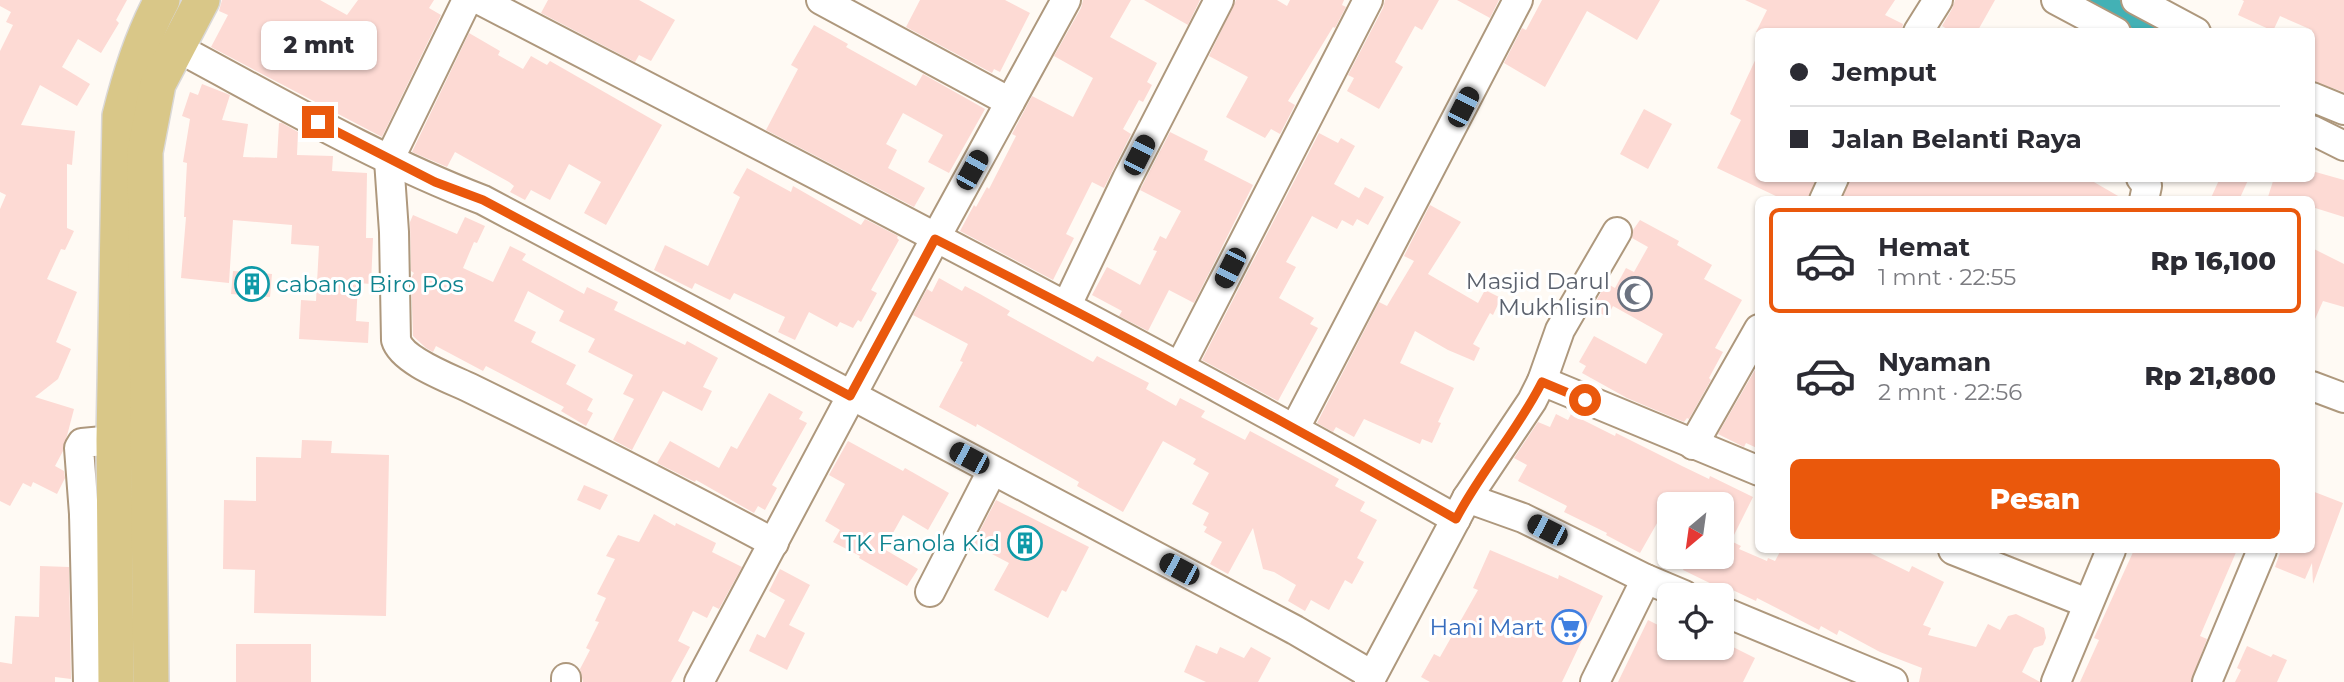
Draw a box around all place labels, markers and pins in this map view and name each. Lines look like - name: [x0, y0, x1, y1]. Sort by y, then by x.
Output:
- building icon: cabang Biro Pos: [233, 265, 271, 303]
- place label: Masjid Darul Mukhlisin: [1466, 267, 1610, 321]
- place label: cabang Biro Pos: [276, 270, 464, 298]
- mosque icon: Masjid Darul Mukhlisin: [1616, 275, 1654, 313]
- building icon: TK Fanola Kid: [1006, 524, 1044, 562]
- place label: TK Fanola Kid: [843, 529, 1000, 557]
- supermarket icon: Hani Mart: [1550, 608, 1588, 646]
- place label: Hani Mart: [1430, 613, 1544, 641]

